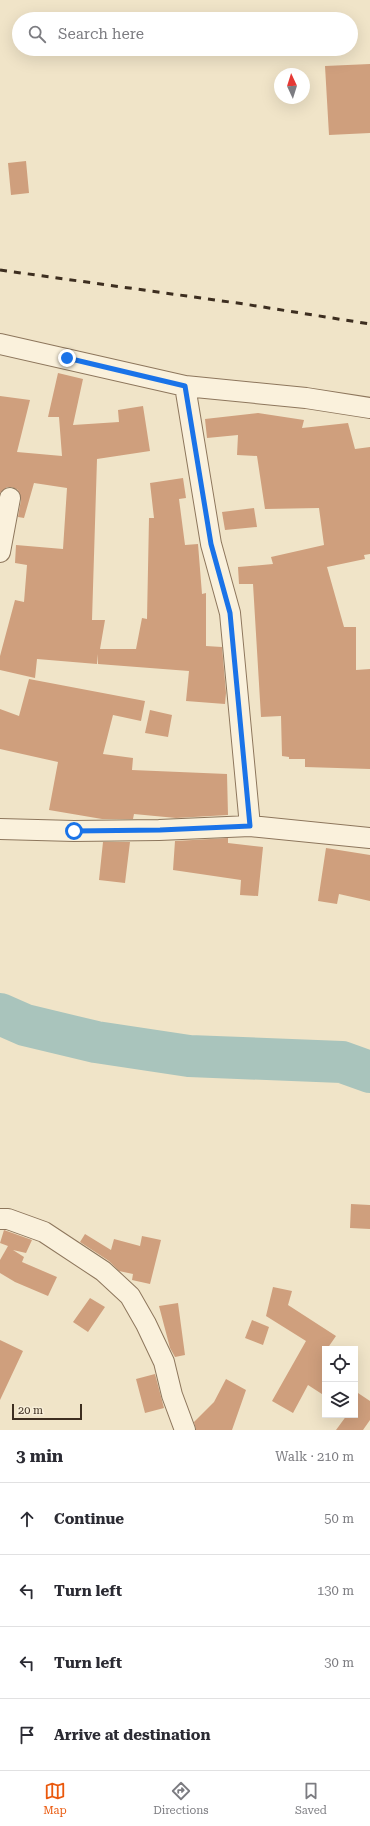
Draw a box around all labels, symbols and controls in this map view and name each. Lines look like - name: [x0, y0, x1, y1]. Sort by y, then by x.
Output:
- search box: [12, 12, 358, 56]
- icon: search: [26, 23, 48, 45]
- text: Search here: [58, 25, 144, 43]
- north arrow: [274, 68, 310, 104]
- route end: [58, 349, 76, 367]
- route start: [65, 822, 83, 840]
- map controls: [322, 1346, 358, 1418]
- button: locate: [322, 1346, 358, 1382]
- button: layers: [322, 1382, 358, 1418]
- scale bar: [12, 1402, 82, 1421]
- text: 20 m: [18, 1404, 43, 1417]
- text: 3 min: [16, 1446, 63, 1466]
- text: Walk · 210 m: [275, 1449, 354, 1464]
- icon: ahead: [16, 1508, 38, 1530]
- text: Continue: [54, 1510, 124, 1528]
- text: 50 m: [324, 1511, 354, 1526]
- icon: left: [16, 1580, 38, 1602]
- text: Turn left: [54, 1582, 122, 1600]
- text: 130 m: [317, 1583, 354, 1598]
- icon: left: [16, 1652, 38, 1674]
- text: Turn left: [54, 1654, 122, 1672]
- text: 30 m: [324, 1655, 354, 1670]
- icon: arrive: [16, 1724, 38, 1746]
- text: Arrive at destination: [54, 1726, 210, 1744]
- tab: Map: [43, 1780, 67, 1817]
- tab: Directions: [153, 1780, 209, 1817]
- tab: Saved: [295, 1780, 327, 1817]

